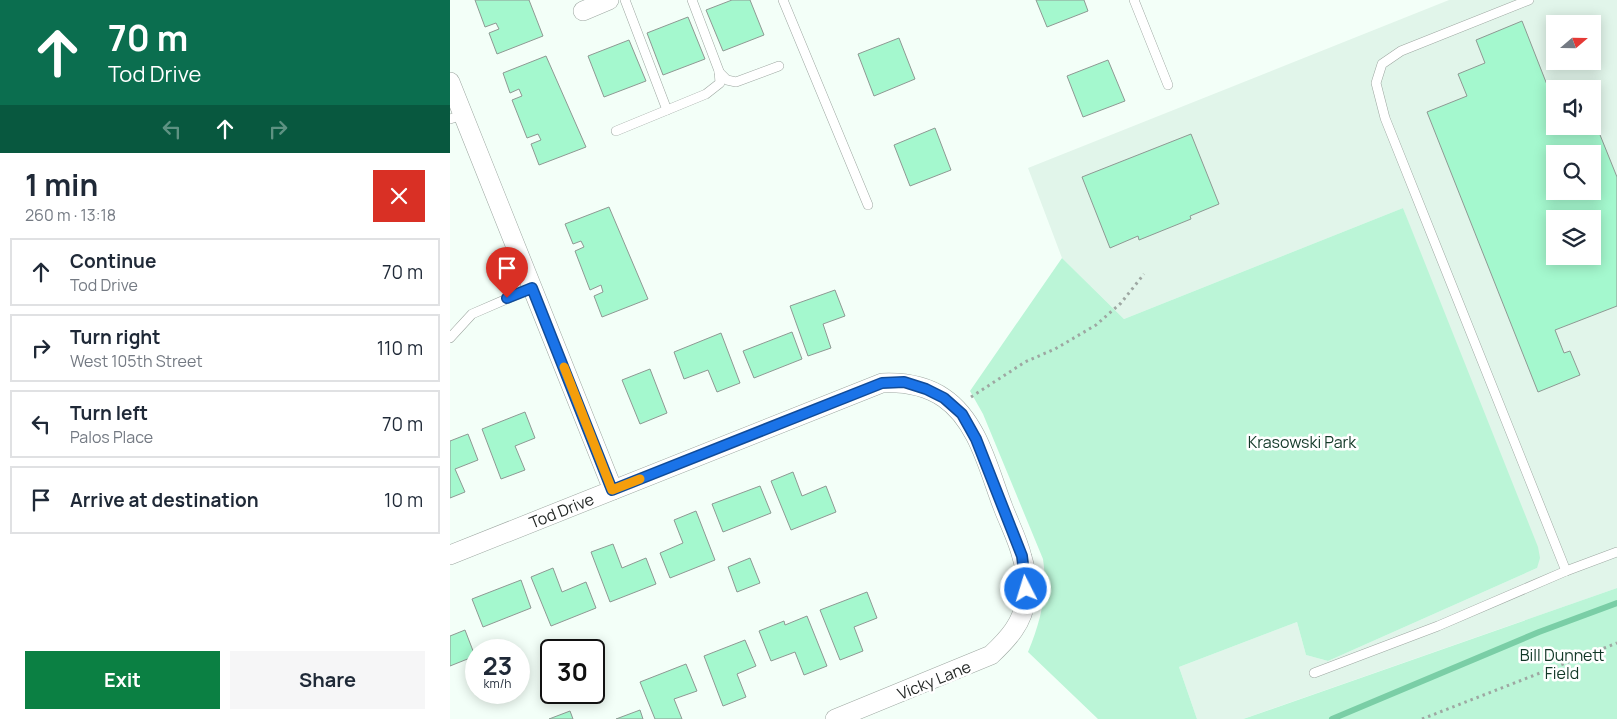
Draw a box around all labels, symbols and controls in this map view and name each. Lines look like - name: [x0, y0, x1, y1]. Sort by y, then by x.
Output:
- text: 70 m: [108, 14, 188, 62]
- north arrow: [1546, 15, 1601, 70]
- map controls: [1546, 15, 1601, 265]
- icon: ahead: [25, 20, 90, 85]
- text: Tod Drive: [108, 59, 201, 89]
- button: sound: [1546, 80, 1601, 135]
- icon: left: [158, 115, 186, 143]
- icon: ahead: [211, 115, 239, 143]
- icon: right: [264, 115, 292, 143]
- button: search: [1546, 145, 1601, 200]
- text: 1 min: [25, 164, 98, 205]
- button: close: [373, 170, 425, 222]
- text: 260 m · 13:18: [25, 204, 116, 226]
- button: layers: [1546, 210, 1601, 265]
- pin: [486, 247, 528, 298]
- text: Continue: [70, 248, 156, 274]
- icon: arrive: [493, 254, 521, 282]
- icon: ahead: [27, 258, 55, 286]
- text: 70 m: [382, 259, 423, 285]
- text: Tod Drive: [70, 274, 138, 296]
- text: Turn right: [70, 324, 160, 350]
- icon: right: [27, 334, 55, 362]
- text: 110 m: [377, 335, 423, 361]
- text: West 105th Street: [70, 350, 203, 372]
- text: Turn left: [70, 400, 148, 426]
- icon: left: [27, 410, 55, 438]
- text: 70 m: [382, 411, 423, 437]
- text: Palos Place: [70, 426, 153, 448]
- park label: Krasowski Park: [1248, 431, 1357, 453]
- icon: arrive: [27, 486, 55, 514]
- text: Arrive at destination: [70, 487, 259, 513]
- text: 10 m: [384, 487, 423, 513]
- street label: Tod Drive: [526, 488, 597, 533]
- position arrow: [999, 562, 1051, 614]
- speed limit sign: 30: [540, 639, 605, 704]
- park label: Bill Dunnett Field: [1520, 644, 1604, 684]
- text: 23: [483, 648, 512, 683]
- button: Exit: [25, 651, 220, 709]
- button: Share: [230, 651, 425, 709]
- street label: Vicky Lane: [894, 655, 974, 705]
- text: km/h: [484, 675, 511, 692]

